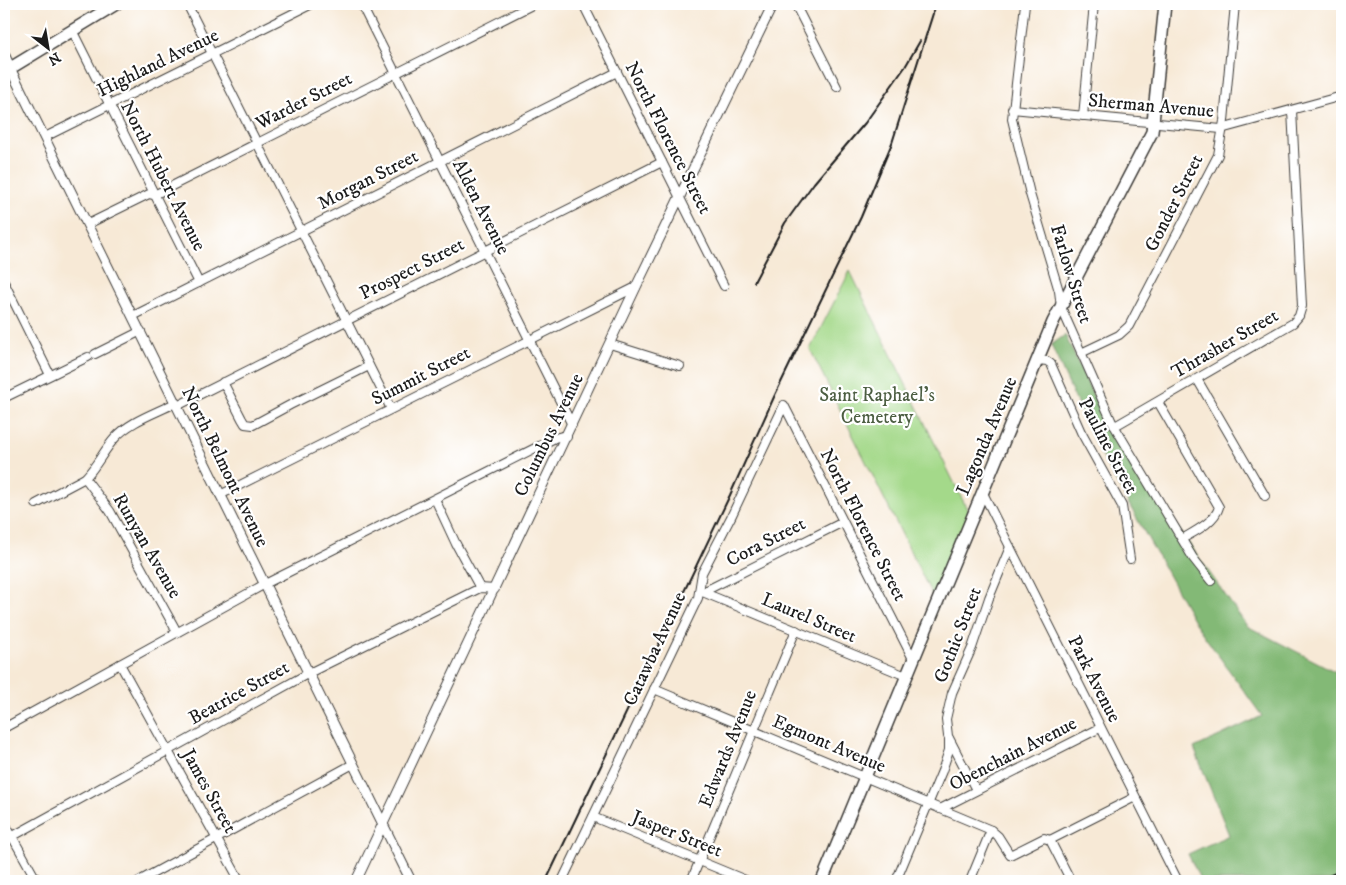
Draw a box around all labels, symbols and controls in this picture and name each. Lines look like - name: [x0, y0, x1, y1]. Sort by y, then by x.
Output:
- north arrow: [22, 22, 72, 72]
- street label: Highland Avenue: [94, 24, 223, 102]
- text: N: [44, 48, 64, 69]
- street label: North Florence Street: [620, 58, 716, 218]
- street label: Warder Street: [251, 67, 356, 135]
- street label: Sherman Avenue: [1087, 89, 1215, 123]
- street label: North Hubert Avenue: [115, 97, 211, 255]
- street label: Morgan Street: [314, 145, 422, 215]
- street label: Gonder Street: [1140, 151, 1208, 255]
- street label: Alden Avenue: [447, 155, 515, 259]
- street label: Farlow Street: [1045, 222, 1097, 326]
- street label: Prospect Street: [356, 233, 468, 305]
- street label: Thrasher Street: [1167, 304, 1283, 384]
- street label: Summit Street: [368, 341, 474, 411]
- street label: Columbus Avenue: [509, 370, 589, 500]
- street label: Lagonda Avenue: [952, 373, 1022, 499]
- street label: North Belmont Avenue: [176, 383, 274, 551]
- park label: Saint Raphael's Cemetery: [819, 384, 935, 429]
- street label: Pauline Street: [1073, 394, 1143, 498]
- street label: North Florence Street: [815, 445, 911, 605]
- street label: Runyan Avenue: [108, 489, 186, 603]
- street label: Cora Street: [722, 512, 810, 572]
- street label: Gothic Street: [929, 584, 987, 686]
- street label: Catawba Avenue: [619, 588, 691, 709]
- street label: Laurel Street: [758, 588, 860, 648]
- street label: Park Avenue: [1062, 632, 1126, 726]
- street label: Beatrice Street: [185, 656, 293, 730]
- street label: Edwards Avenue: [694, 687, 762, 811]
- street label: Egmont Avenue: [769, 710, 889, 778]
- street label: Obenchain Avenue: [945, 712, 1081, 796]
- street label: James Street: [176, 743, 242, 837]
- street label: Jasper Street: [627, 805, 725, 862]

